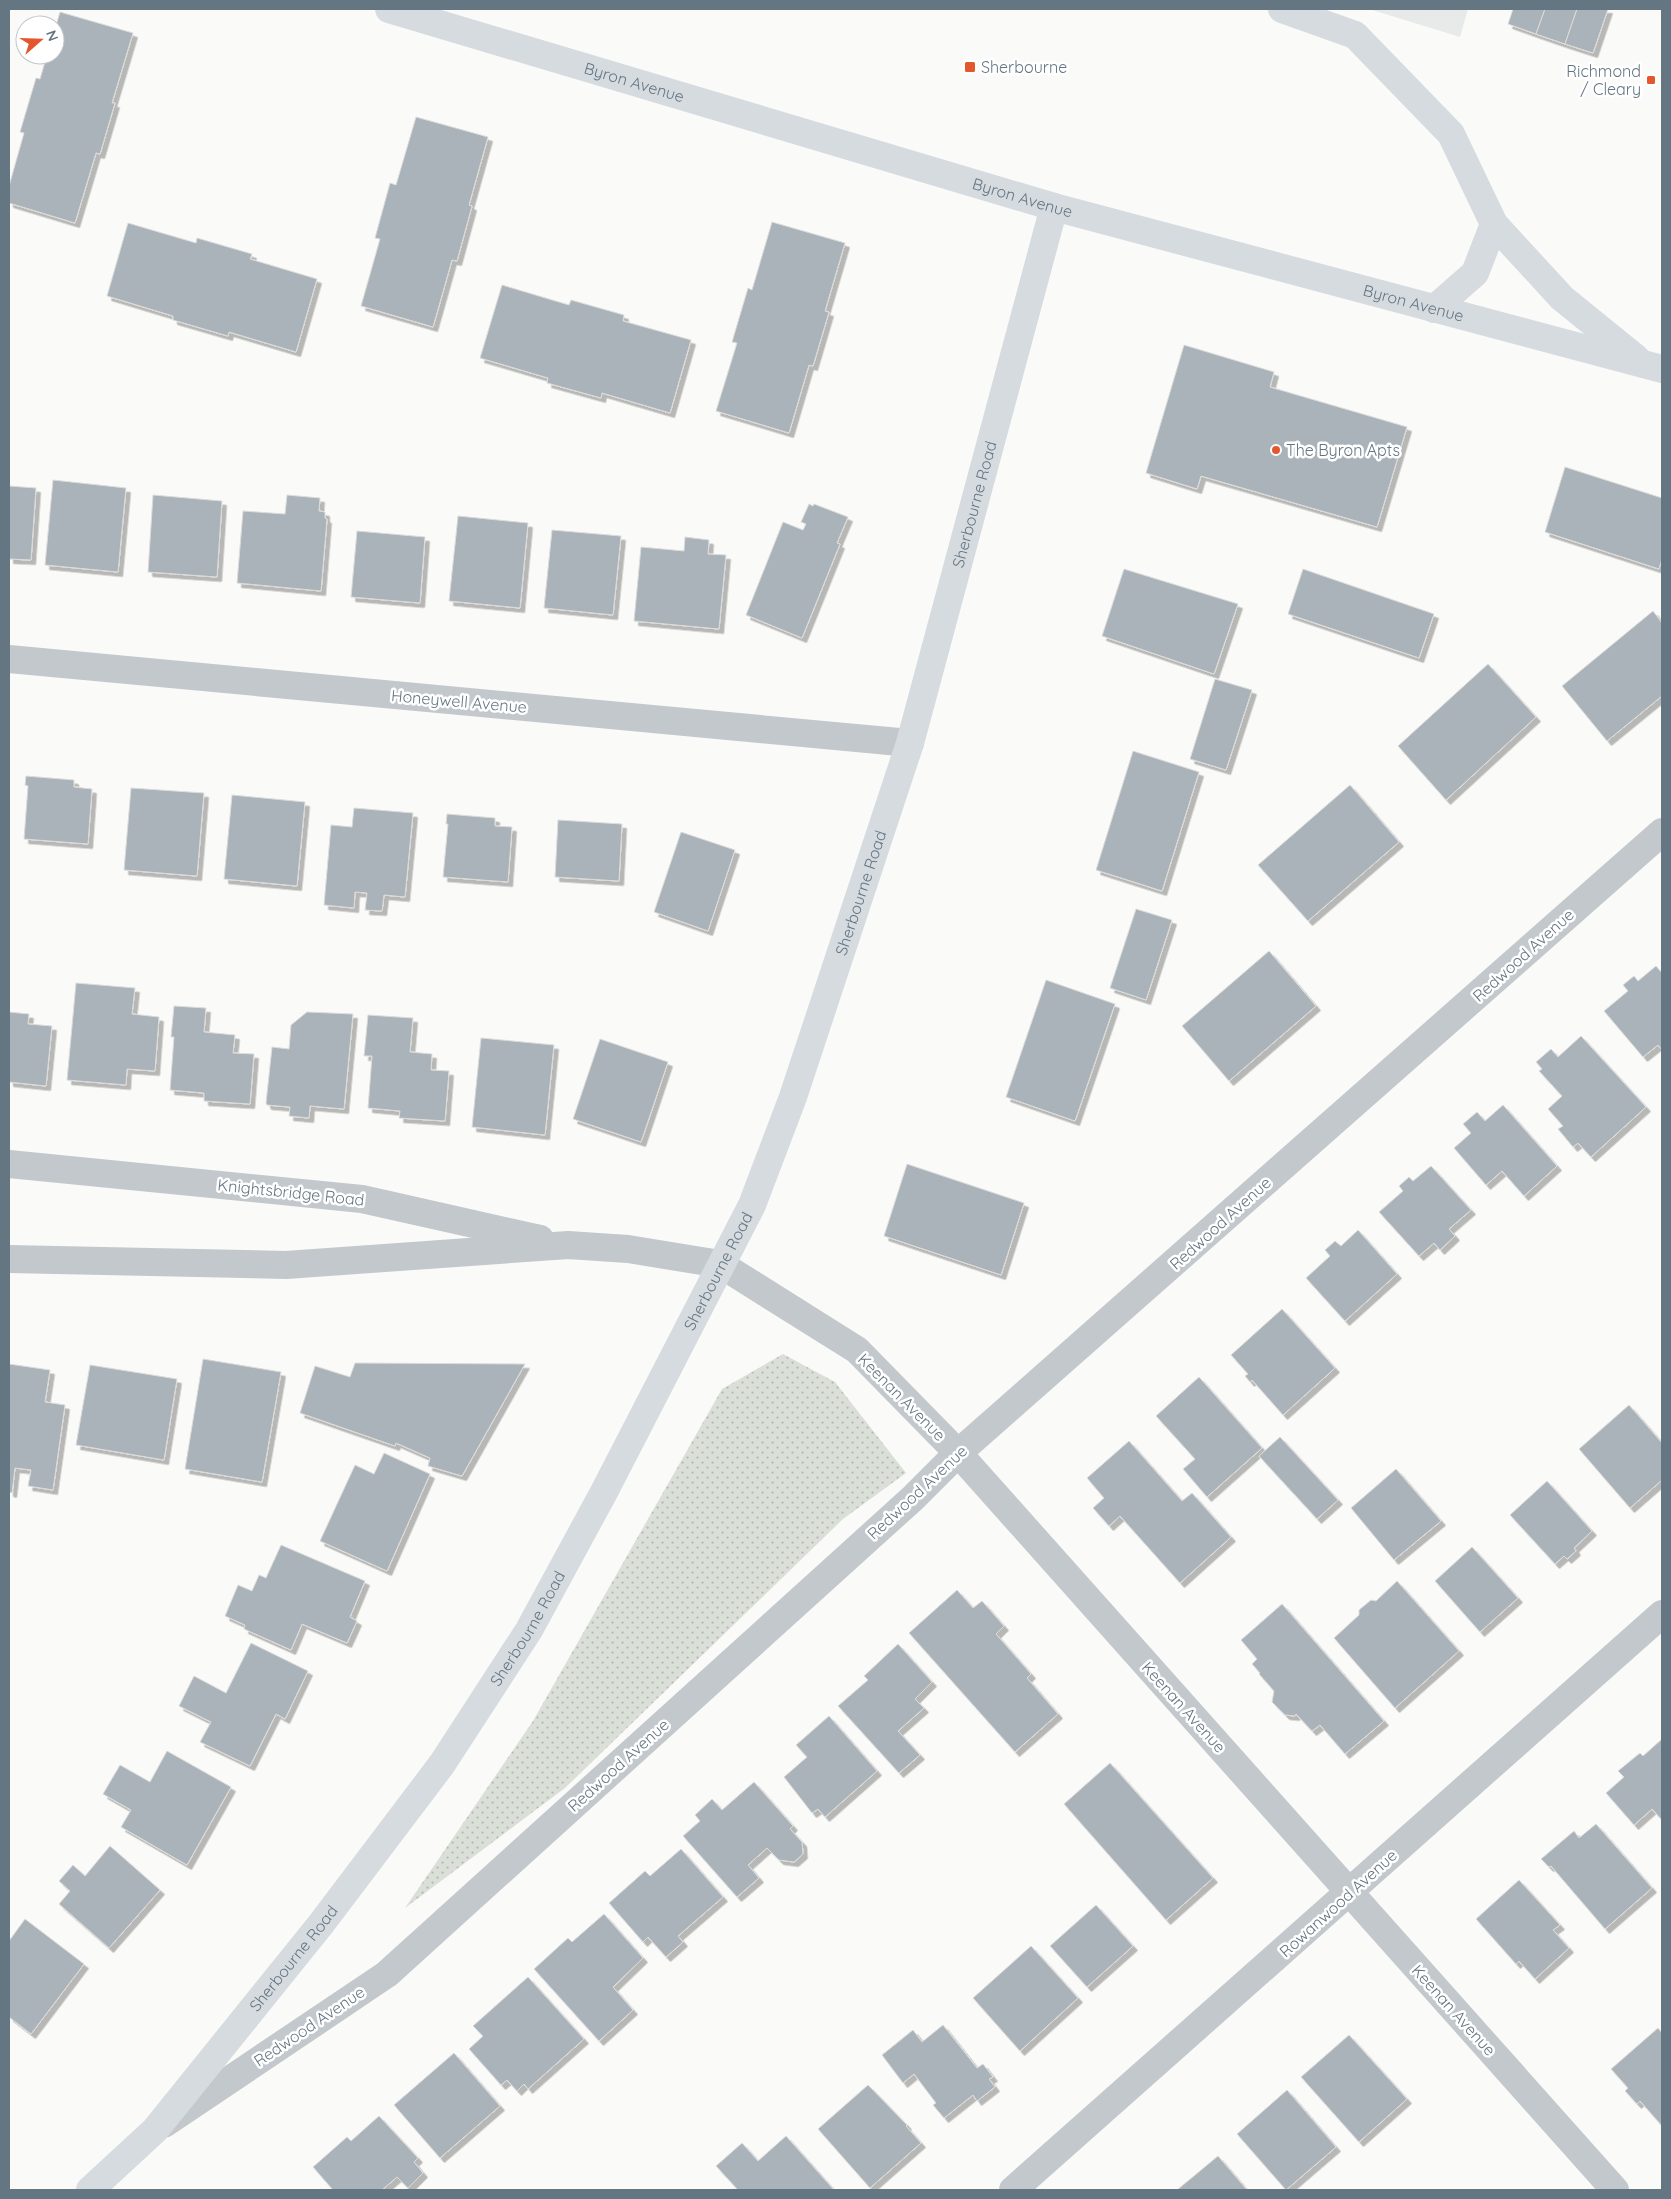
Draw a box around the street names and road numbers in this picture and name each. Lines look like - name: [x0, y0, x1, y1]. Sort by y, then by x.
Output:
- street label: Byron Avenue: [582, 58, 687, 106]
- street label: Byron Avenue: [970, 173, 1075, 222]
- street label: Byron Avenue: [1361, 280, 1466, 326]
- street label: Sherbourne Road: [948, 439, 1001, 570]
- street label: Honeywell Avenue: [390, 685, 528, 717]
- street label: Sherbourne Road: [831, 828, 890, 958]
- street label: Redwood Avenue: [1468, 904, 1578, 1006]
- street label: Redwood Avenue: [1165, 1172, 1275, 1274]
- street label: Knightsbridge Road: [217, 1174, 365, 1210]
- street label: Sherbourne Road: [679, 1209, 757, 1334]
- street label: Keenan Avenue: [854, 1349, 950, 1445]
- street label: Redwood Avenue: [863, 1441, 971, 1543]
- street label: Sherbourne Road: [485, 1567, 569, 1690]
- street label: Keenan Avenue: [1138, 1657, 1230, 1757]
- street label: Redwood Avenue: [563, 1714, 673, 1816]
- street label: Rowanwood Avenue: [1275, 1845, 1401, 1961]
- street label: Sherbourne Road: [245, 1901, 342, 2015]
- street label: Keenan Avenue: [1408, 1960, 1500, 2060]
- street label: Redwood Avenue: [250, 1981, 368, 2071]

